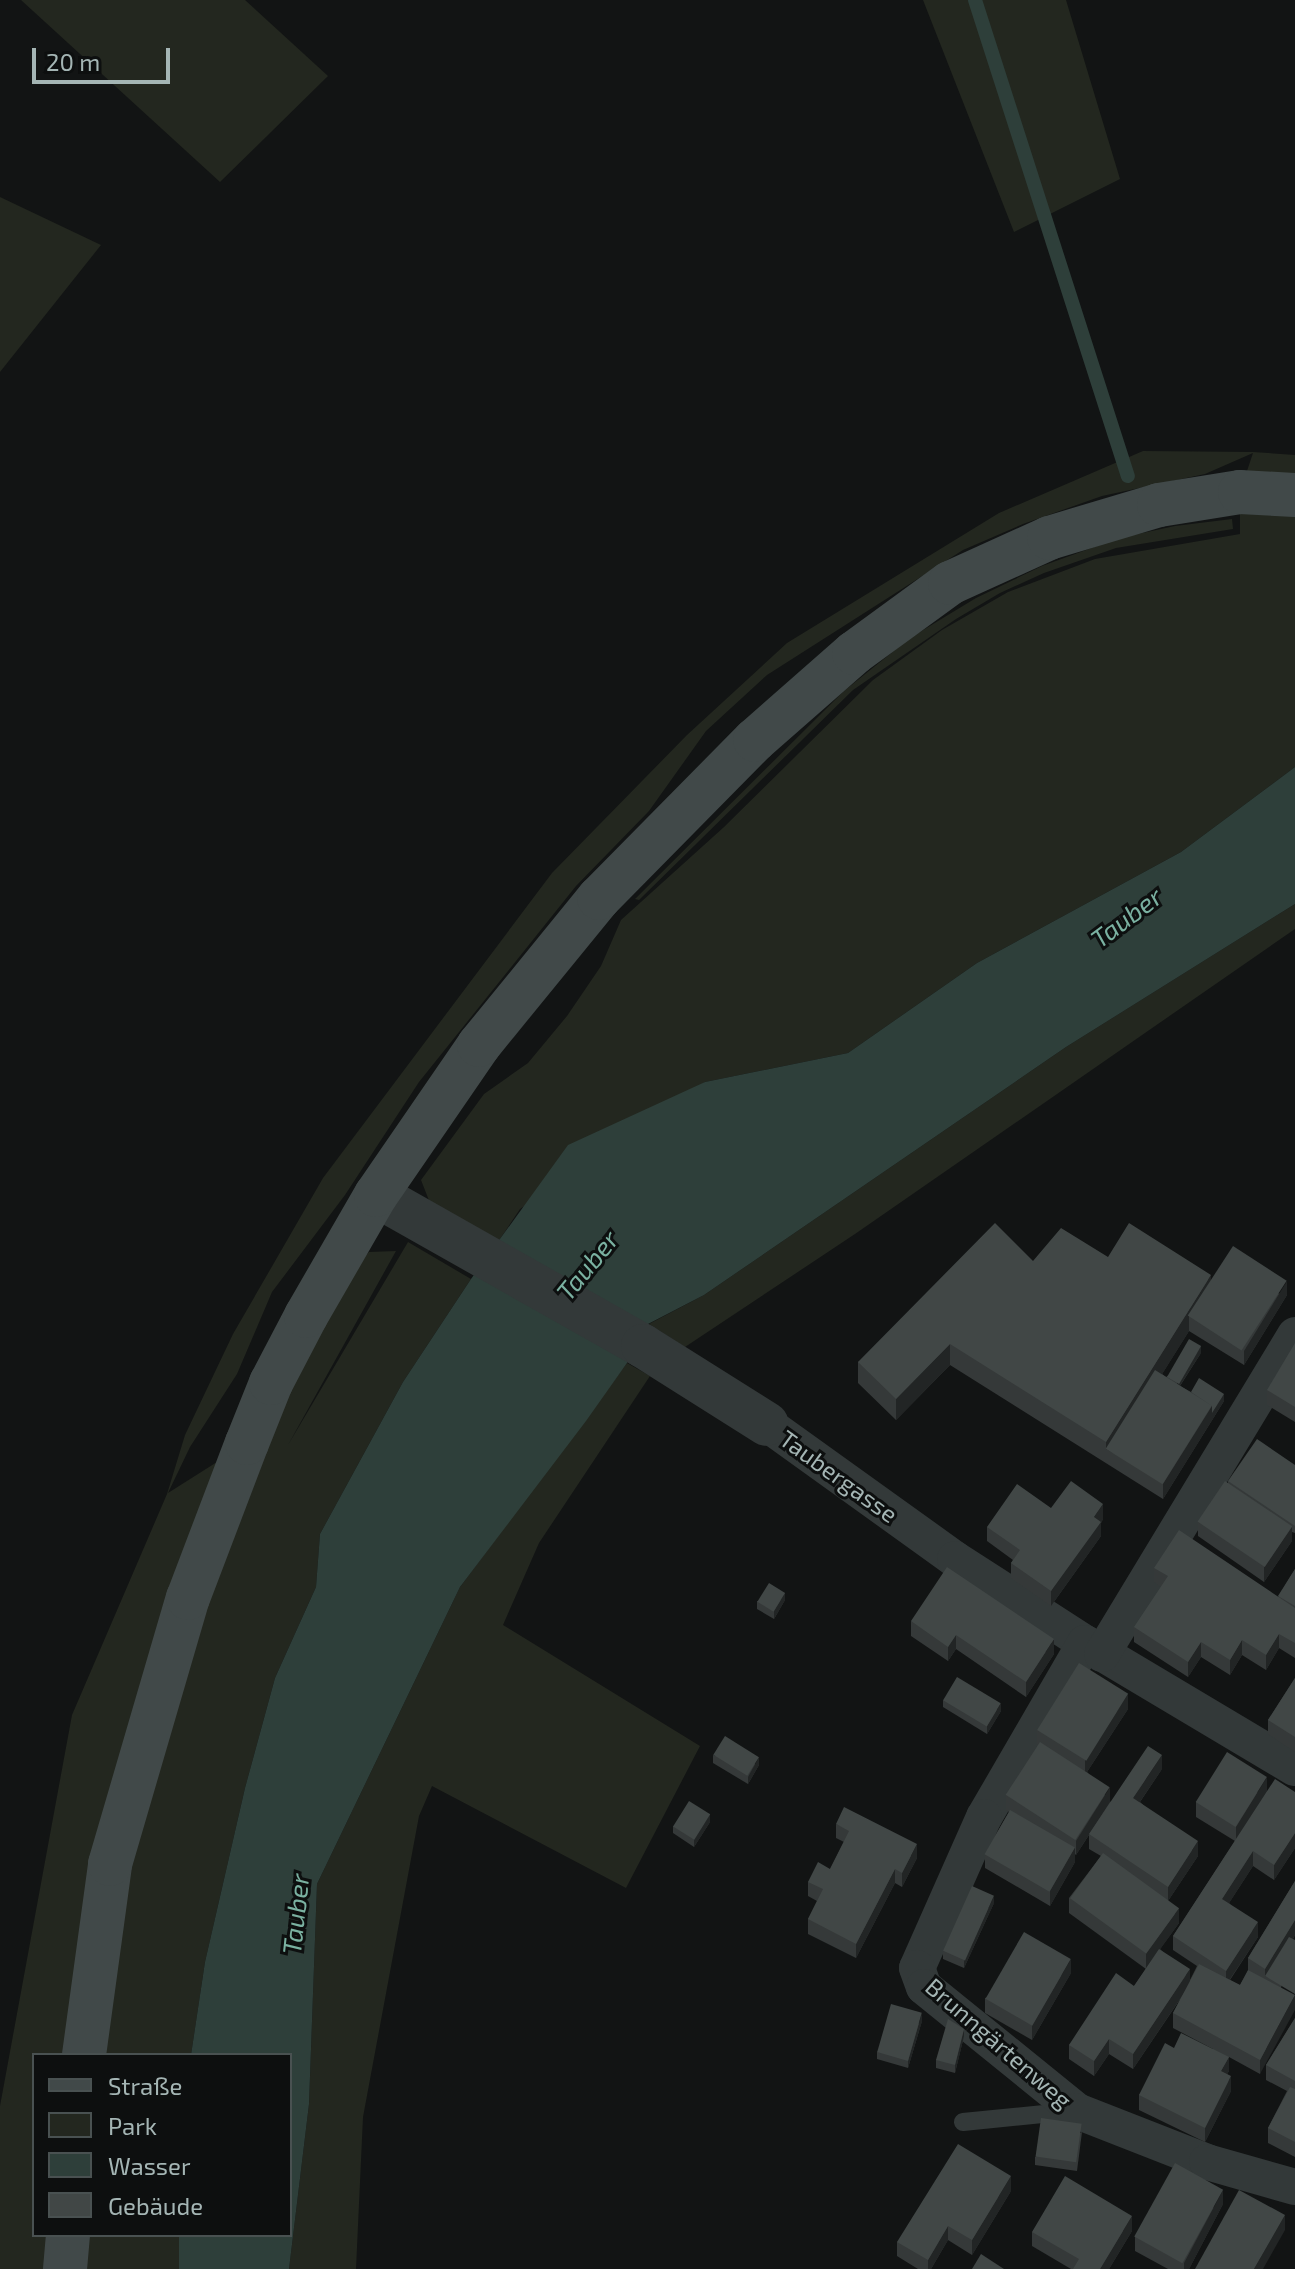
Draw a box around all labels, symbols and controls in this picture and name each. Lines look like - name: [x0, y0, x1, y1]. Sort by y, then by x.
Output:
- scale bar: [36, 32, 174, 82]
- text: 20 m: [46, 47, 100, 76]
- water label: Tauber: [1084, 880, 1168, 954]
- water label: Tauber: [549, 1224, 625, 1306]
- street label: Taubergasse: [775, 1424, 903, 1528]
- water label: Tauber: [275, 1872, 315, 1956]
- street label: Brunngärtenweg: [920, 1972, 1078, 2114]
- legend: [32, 2053, 292, 2237]
- text: Straße: [108, 2071, 182, 2100]
- text: Park: [108, 2111, 157, 2140]
- text: Wasser: [108, 2151, 191, 2180]
- text: Gebäude: [108, 2191, 203, 2220]

